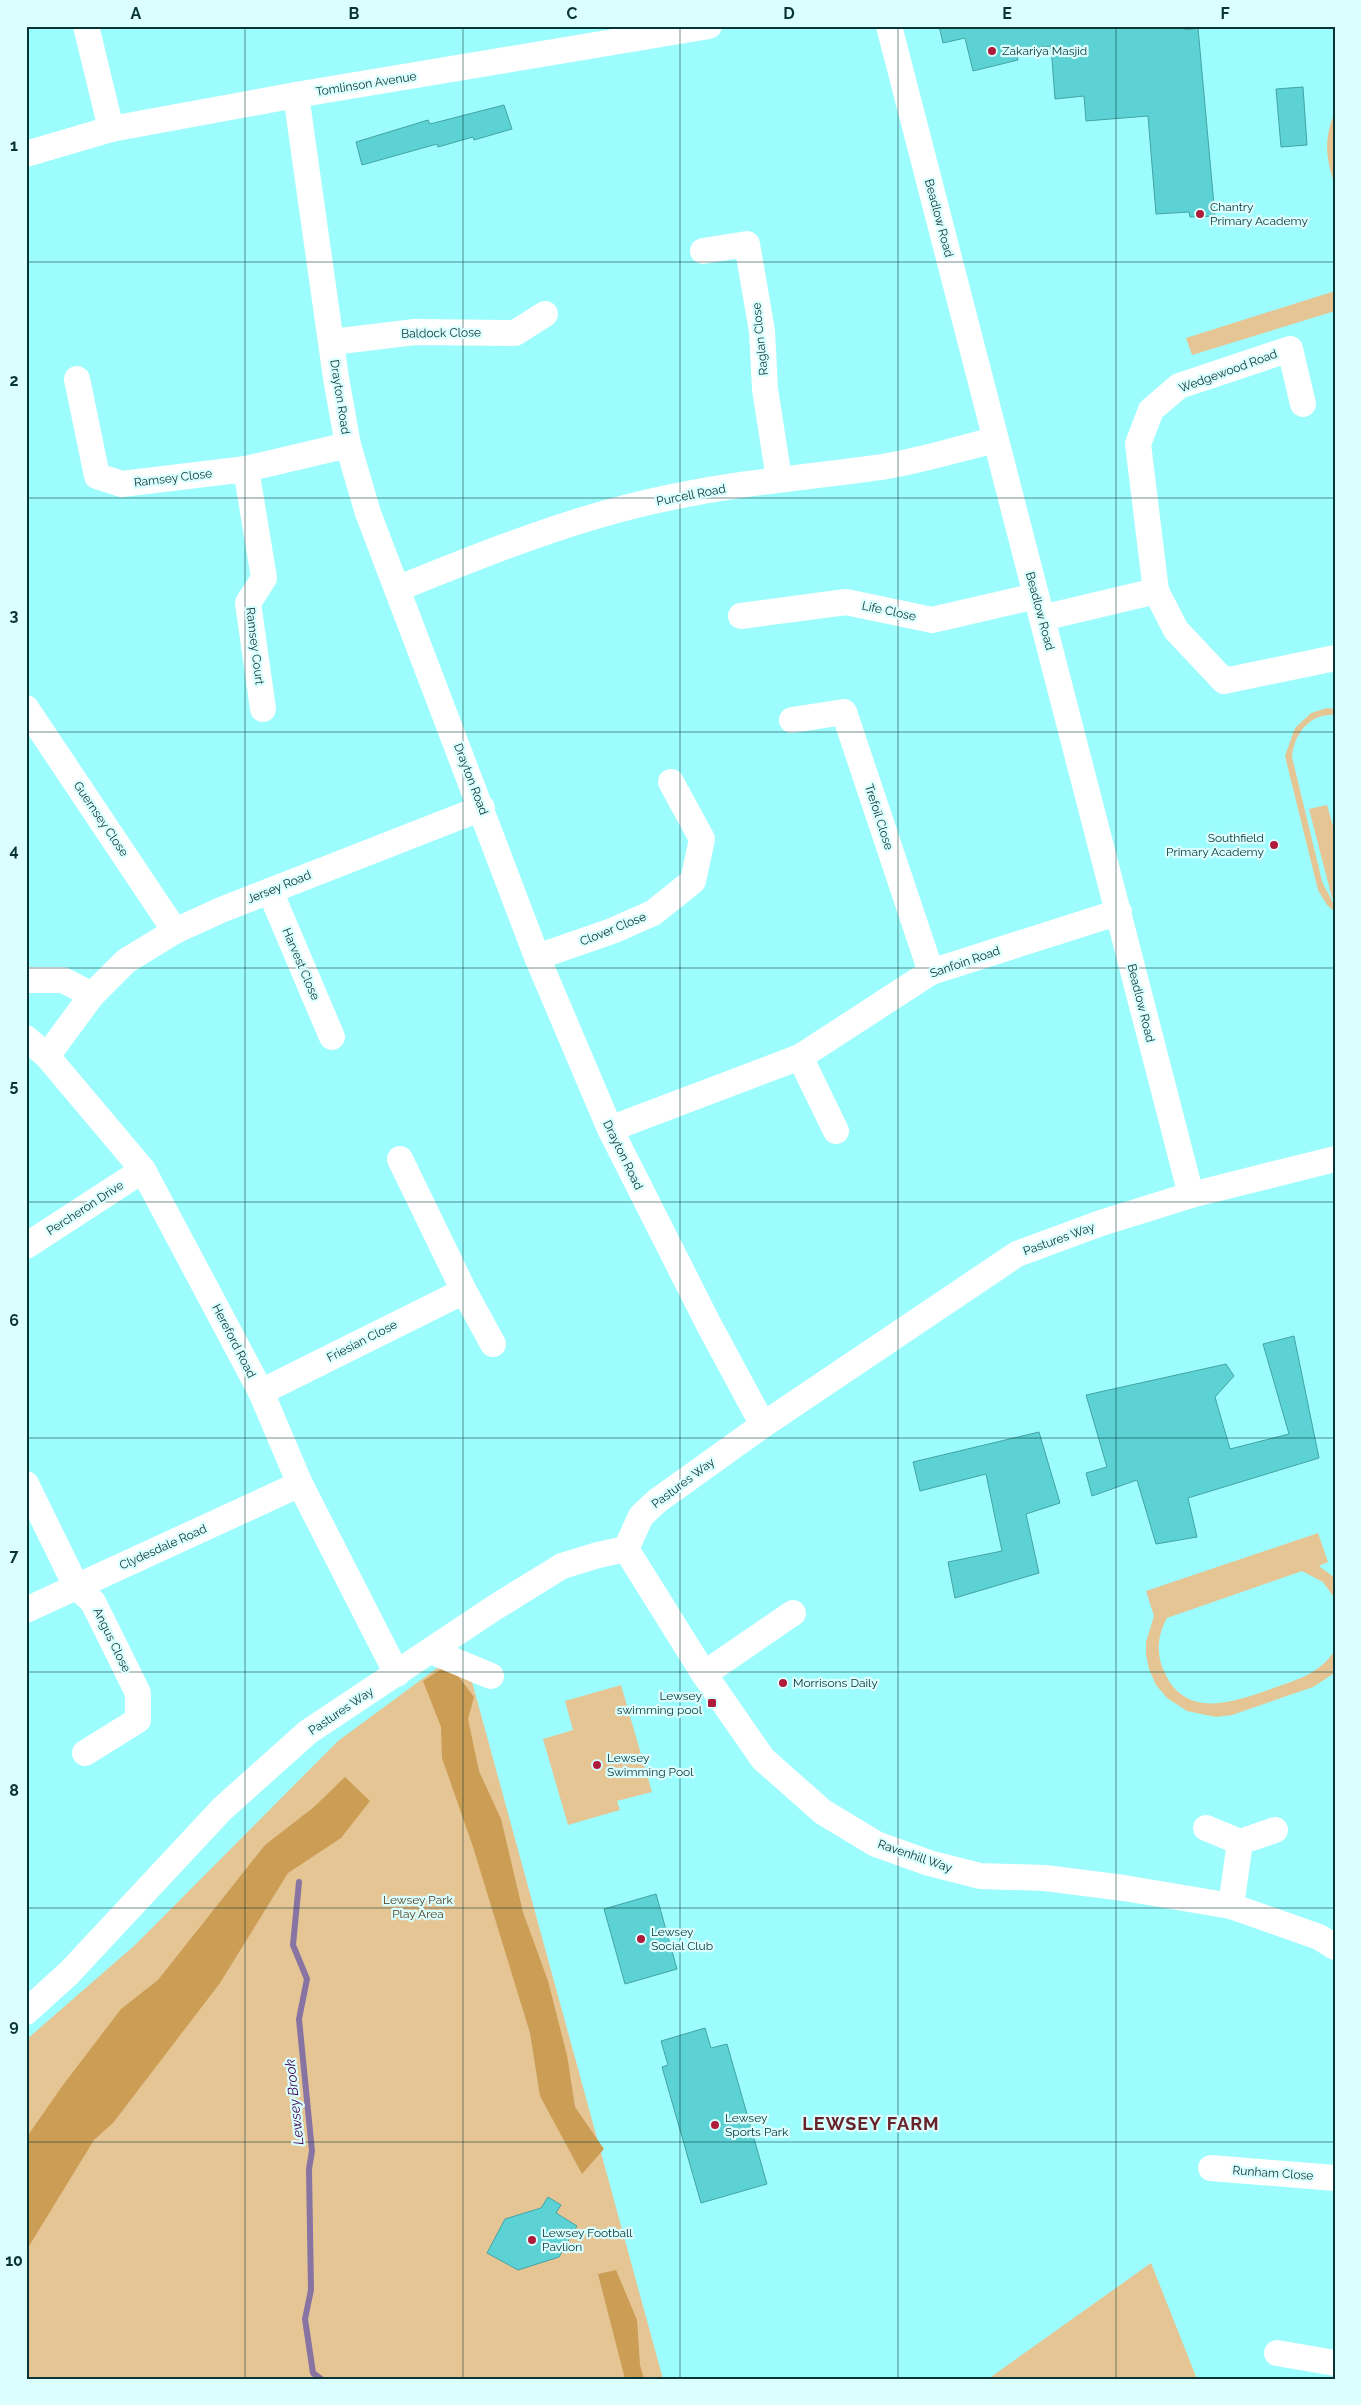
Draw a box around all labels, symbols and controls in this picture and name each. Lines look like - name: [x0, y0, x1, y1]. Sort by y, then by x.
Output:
- text: A: [131, 4, 142, 23]
- text: B: [349, 4, 360, 23]
- text: C: [567, 4, 578, 23]
- text: D: [783, 4, 795, 23]
- text: E: [1002, 4, 1012, 23]
- text: F: [1220, 4, 1230, 23]
- place label: Zakariya Masjid: [1002, 44, 1087, 58]
- marker: Zakariya Masjid: [986, 45, 998, 57]
- street label: Tomlinson Avenue: [315, 69, 417, 99]
- text: 1: [10, 136, 18, 155]
- street label: Beadlow Road: [922, 177, 956, 259]
- place label: Chantry Primary Academy: [1210, 200, 1308, 228]
- marker: Chantry Primary Academy: [1194, 208, 1206, 220]
- street label: Raglan Close: [749, 302, 771, 376]
- street label: Baldock Close: [401, 325, 481, 341]
- street label: Wedgewood Road: [1177, 347, 1279, 395]
- street label: Drayton Road: [327, 359, 353, 435]
- text: 2: [9, 371, 19, 390]
- street label: Ramsey Close: [133, 466, 213, 490]
- street label: Purcell Road: [655, 481, 727, 509]
- street label: Beadlow Road: [1023, 570, 1057, 652]
- street label: Life Close: [861, 598, 917, 624]
- text: 3: [10, 606, 19, 625]
- street label: Ramsey Court: [243, 606, 267, 686]
- street label: Drayton Road: [451, 741, 491, 817]
- street label: Guernsey Close: [71, 779, 131, 859]
- street label: Trefoil Close: [862, 782, 896, 852]
- place label: Southfield Primary Academy: [1166, 831, 1264, 859]
- marker: Southfield Primary Academy: [1268, 839, 1280, 851]
- text: 4: [9, 841, 19, 860]
- street label: Jersey Road: [245, 868, 313, 906]
- street label: Clover Close: [578, 909, 648, 949]
- street label: Harvest Close: [279, 926, 323, 1002]
- street label: Sanfoin Road: [928, 943, 1002, 981]
- street label: Beadlow Road: [1124, 962, 1158, 1044]
- text: 5: [10, 1076, 19, 1095]
- street label: Drayton Road: [600, 1118, 646, 1192]
- street label: Percheron Drive: [44, 1178, 126, 1238]
- street label: Pastures Way: [1021, 1219, 1097, 1258]
- street label: Hereford Road: [209, 1302, 259, 1380]
- text: 6: [9, 1311, 19, 1330]
- street label: Friesian Close: [325, 1317, 399, 1365]
- street label: Pastures Way: [649, 1454, 718, 1511]
- street label: Clydesdale Road: [117, 1521, 209, 1573]
- text: 7: [10, 1546, 19, 1565]
- street label: Angus Close: [90, 1605, 134, 1675]
- place label: Morrisons Daily: [793, 1676, 878, 1690]
- marker: Morrisons Daily: [777, 1677, 789, 1689]
- street label: Pastures Way: [306, 1684, 376, 1738]
- place label: Lewsey swimming pool: [617, 1689, 703, 1717]
- marker: Lewsey swimming pool: [706, 1697, 718, 1709]
- place label: Lewsey Swimming Pool: [607, 1751, 694, 1779]
- marker: Lewsey Swimming Pool: [591, 1759, 603, 1771]
- text: 8: [9, 1781, 19, 1800]
- street label: Ravenhill Way: [876, 1837, 954, 1875]
- park label: Lewsey Park Play Area: [383, 1893, 454, 1921]
- place label: Lewsey Social Club: [651, 1925, 713, 1953]
- marker: Lewsey Social Club: [635, 1933, 647, 1945]
- text: 9: [9, 2016, 19, 2035]
- water label: Lewsey Brook: [281, 2058, 306, 2146]
- place label: Lewsey Sports Park: [725, 2111, 789, 2139]
- district label: LEWSEY FARM: [802, 2113, 940, 2134]
- marker: Lewsey Sports Park: [709, 2119, 721, 2131]
- street label: Runham Close: [1232, 2163, 1314, 2183]
- place label: Lewsey Football Pavlion: [542, 2226, 633, 2254]
- marker: Lewsey Football Pavlion: [526, 2234, 538, 2246]
- text: 10: [5, 2251, 23, 2270]

